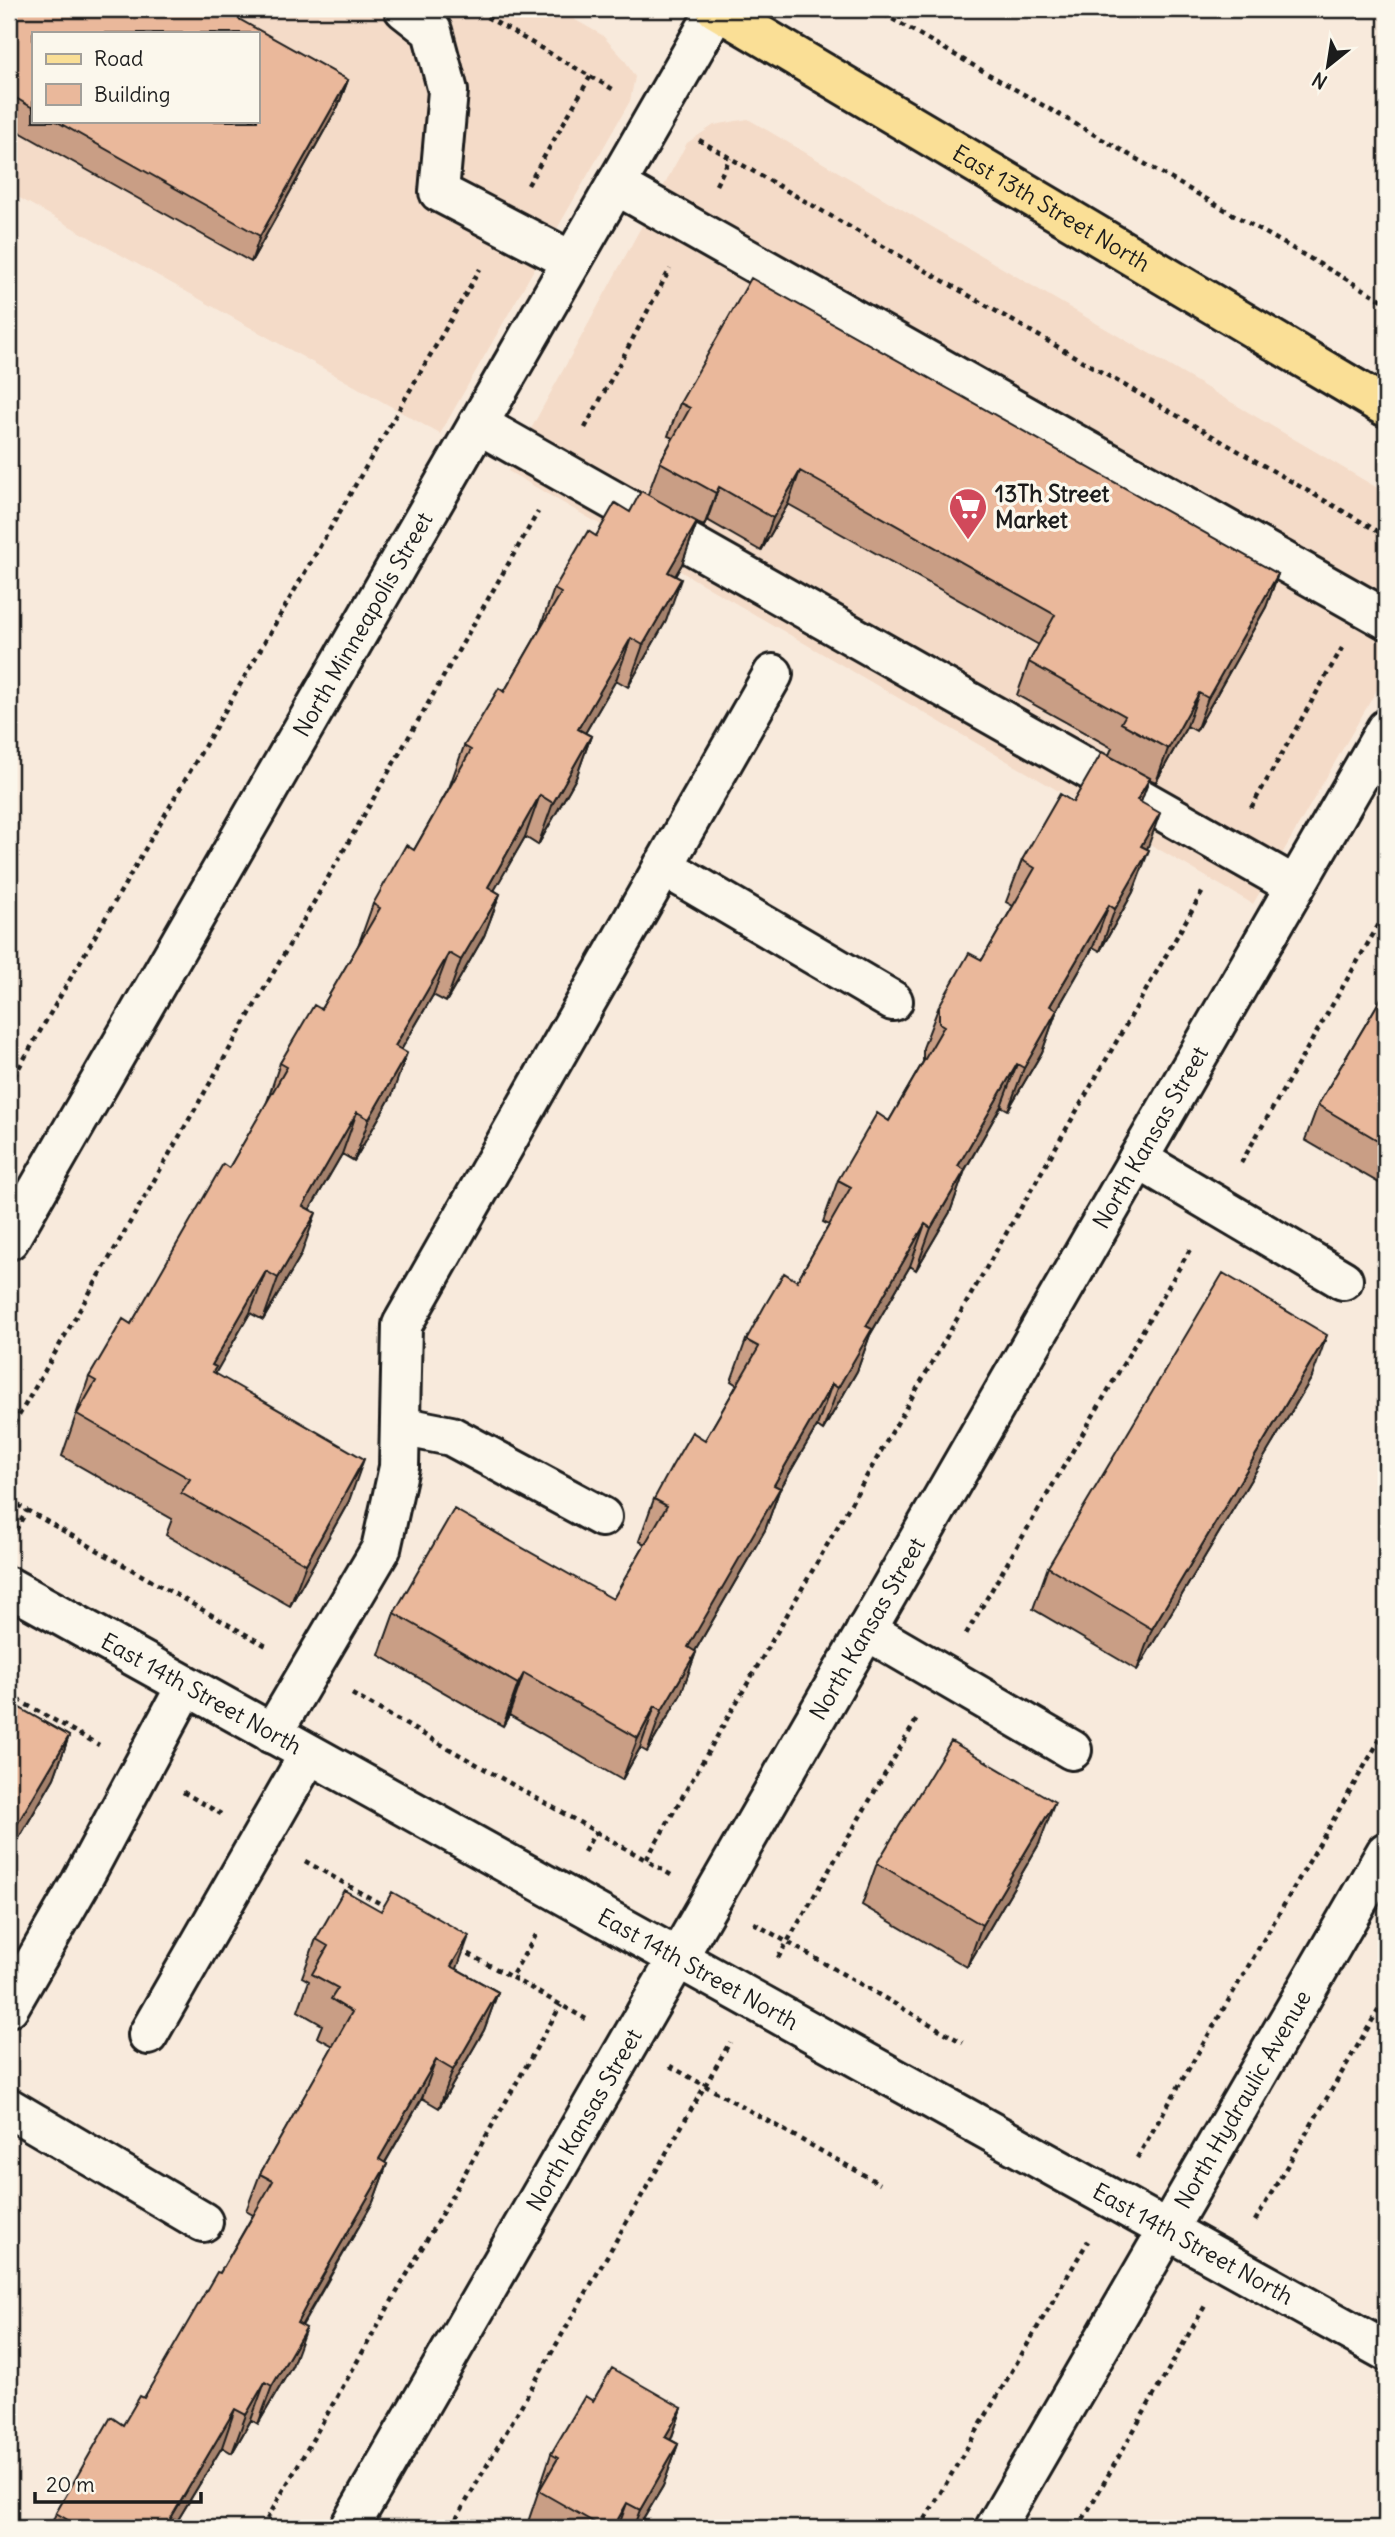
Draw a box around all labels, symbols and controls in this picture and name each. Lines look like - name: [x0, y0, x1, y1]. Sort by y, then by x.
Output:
- legend: [32, 32, 259, 122]
- north arrow: [1294, 32, 1364, 102]
- text: Road: [94, 45, 143, 72]
- text: N: [1308, 67, 1331, 94]
- text: Building: [94, 81, 170, 108]
- street label: East 13th Street North: [948, 138, 1156, 278]
- place label: 13Th Street Market: [995, 479, 1110, 534]
- supermarket icon: 13Th Street Market: [947, 486, 989, 541]
- street label: North Minneapolis Street: [287, 507, 439, 742]
- street label: North Kansas Street: [1086, 1041, 1214, 1234]
- street label: North Kansas Street: [803, 1532, 931, 1725]
- street label: East 14th Street North: [96, 1626, 307, 1761]
- street label: East 14th Street North: [593, 1902, 804, 2036]
- street label: North Hydraulic Avenue: [1168, 1985, 1317, 2214]
- street label: North Kansas Street: [520, 2023, 648, 2216]
- street label: East 14th Street North: [1088, 2176, 1299, 2311]
- scale bar: [35, 2460, 201, 2504]
- text: 20 m: [46, 2471, 95, 2498]

